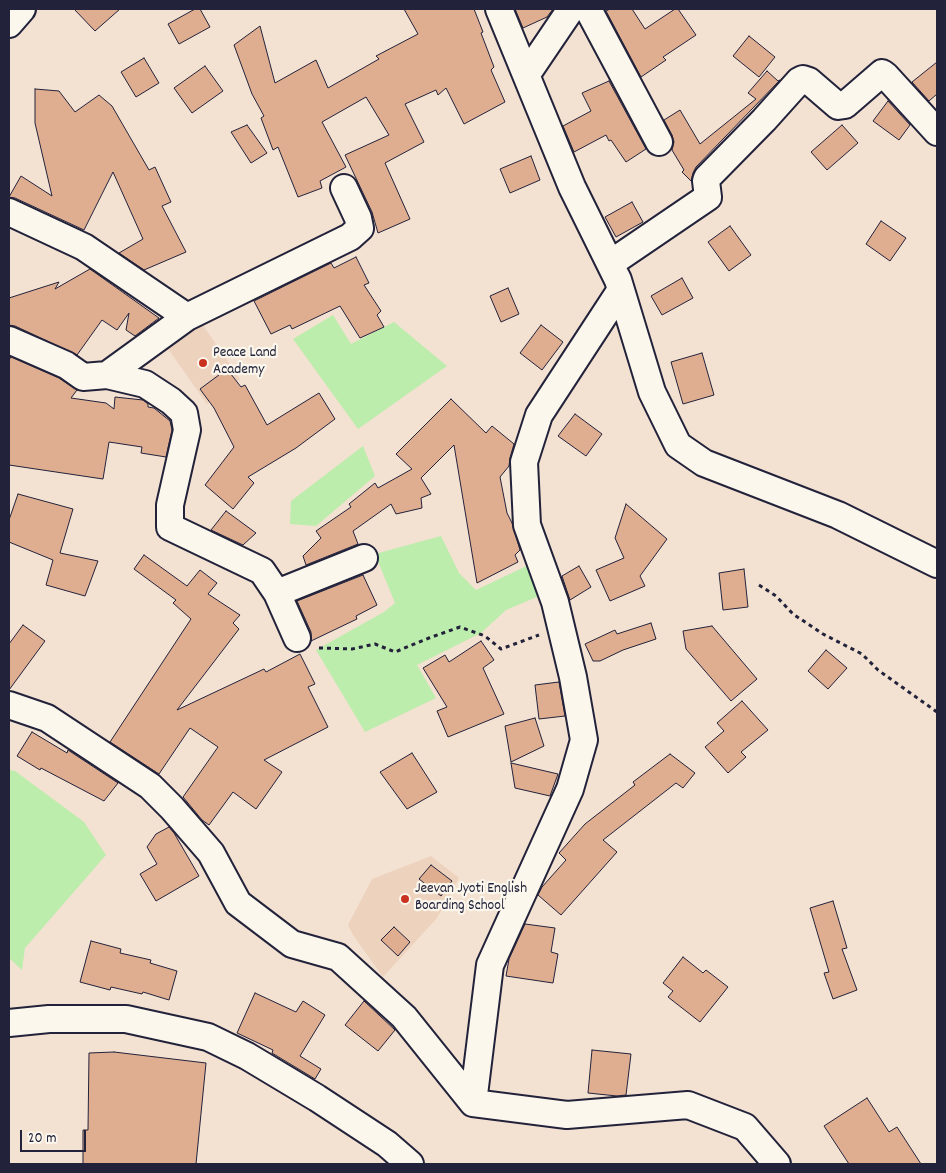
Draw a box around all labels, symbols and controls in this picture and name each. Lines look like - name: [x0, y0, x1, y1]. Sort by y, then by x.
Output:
- place label: Peace Land Academy: [213, 345, 277, 380]
- marker: Peace Land Academy: [197, 357, 209, 369]
- place label: Jeevan Jyoti English Boarding School: [415, 881, 527, 916]
- marker: Jeevan Jyoti English Boarding School: [399, 893, 411, 905]
- scale bar: [22, 1120, 89, 1152]
- text: 20 m: [28, 1128, 56, 1150]

